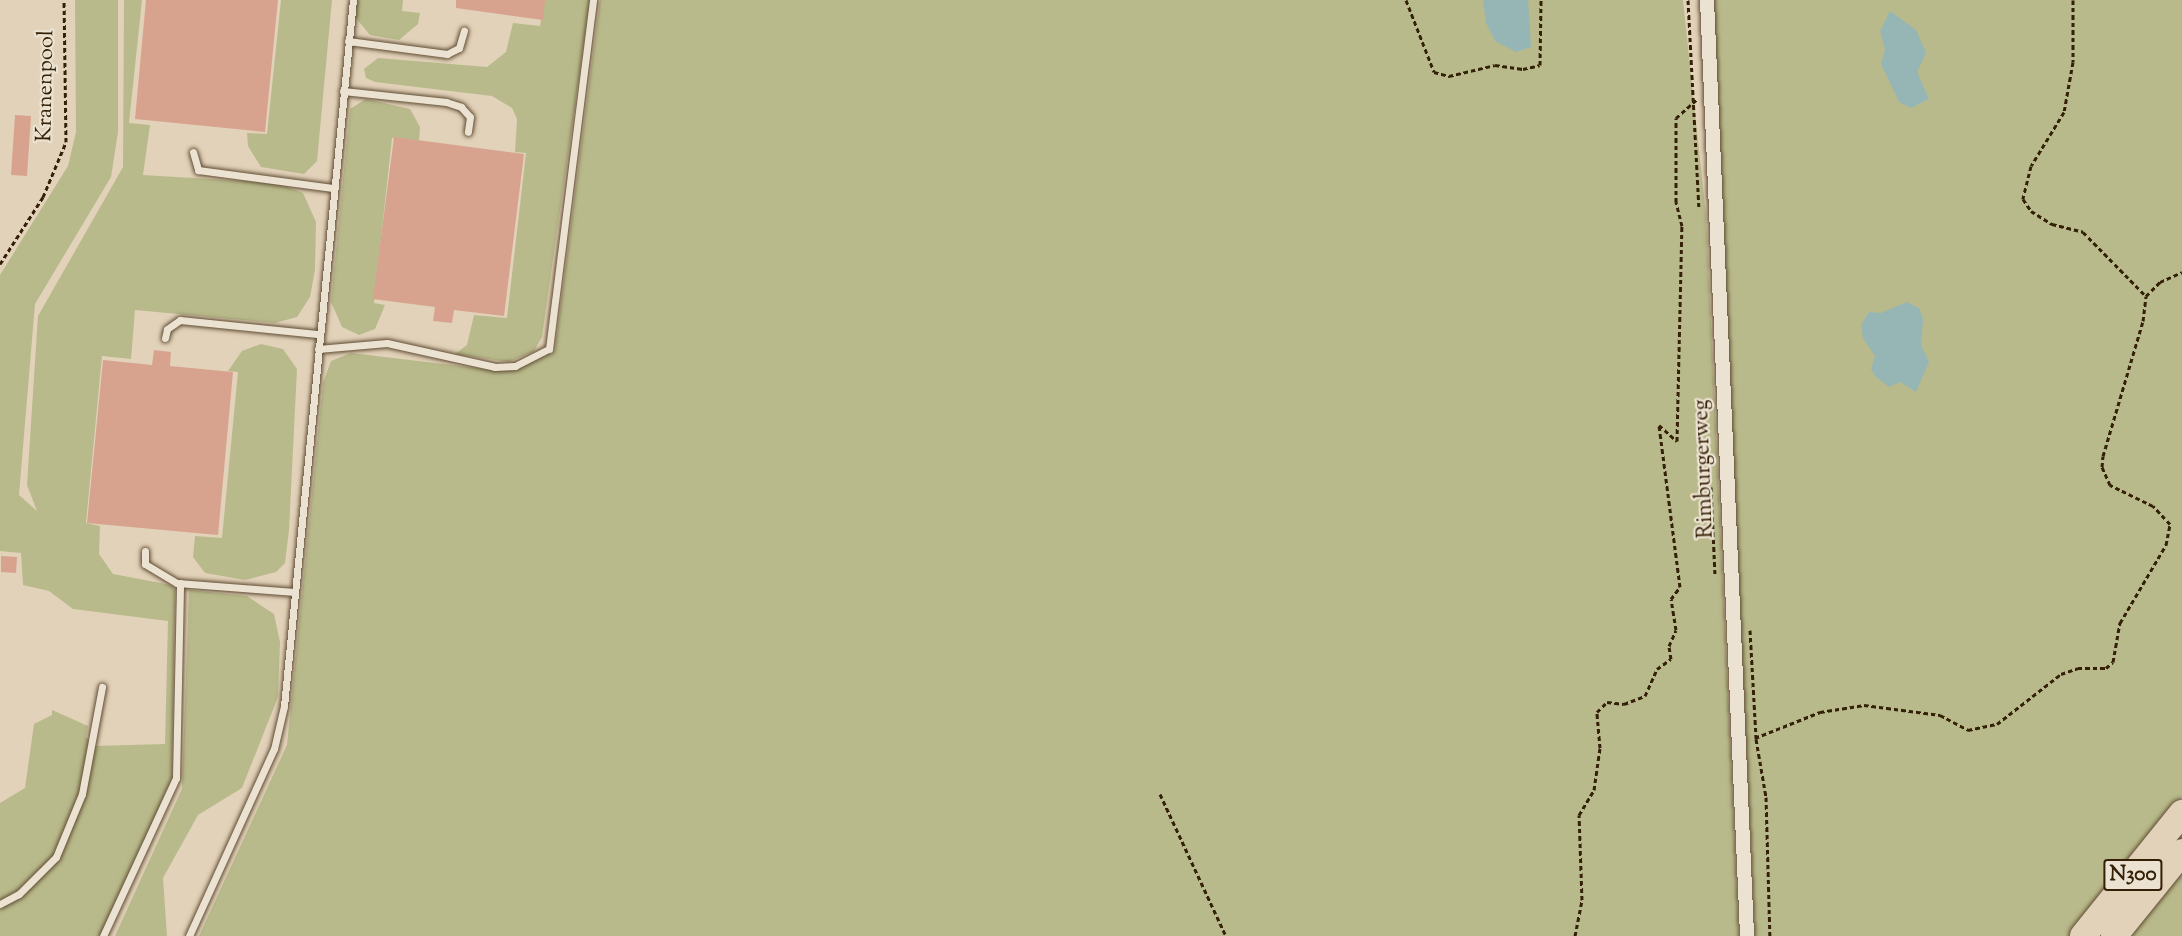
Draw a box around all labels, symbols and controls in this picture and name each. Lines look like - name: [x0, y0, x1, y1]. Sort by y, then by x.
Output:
- street label: Kranenpool: [33, 30, 61, 142]
- street label: Rimburgerweg: [1689, 399, 1721, 539]
- road number: N300: [2103, 857, 2163, 893]

